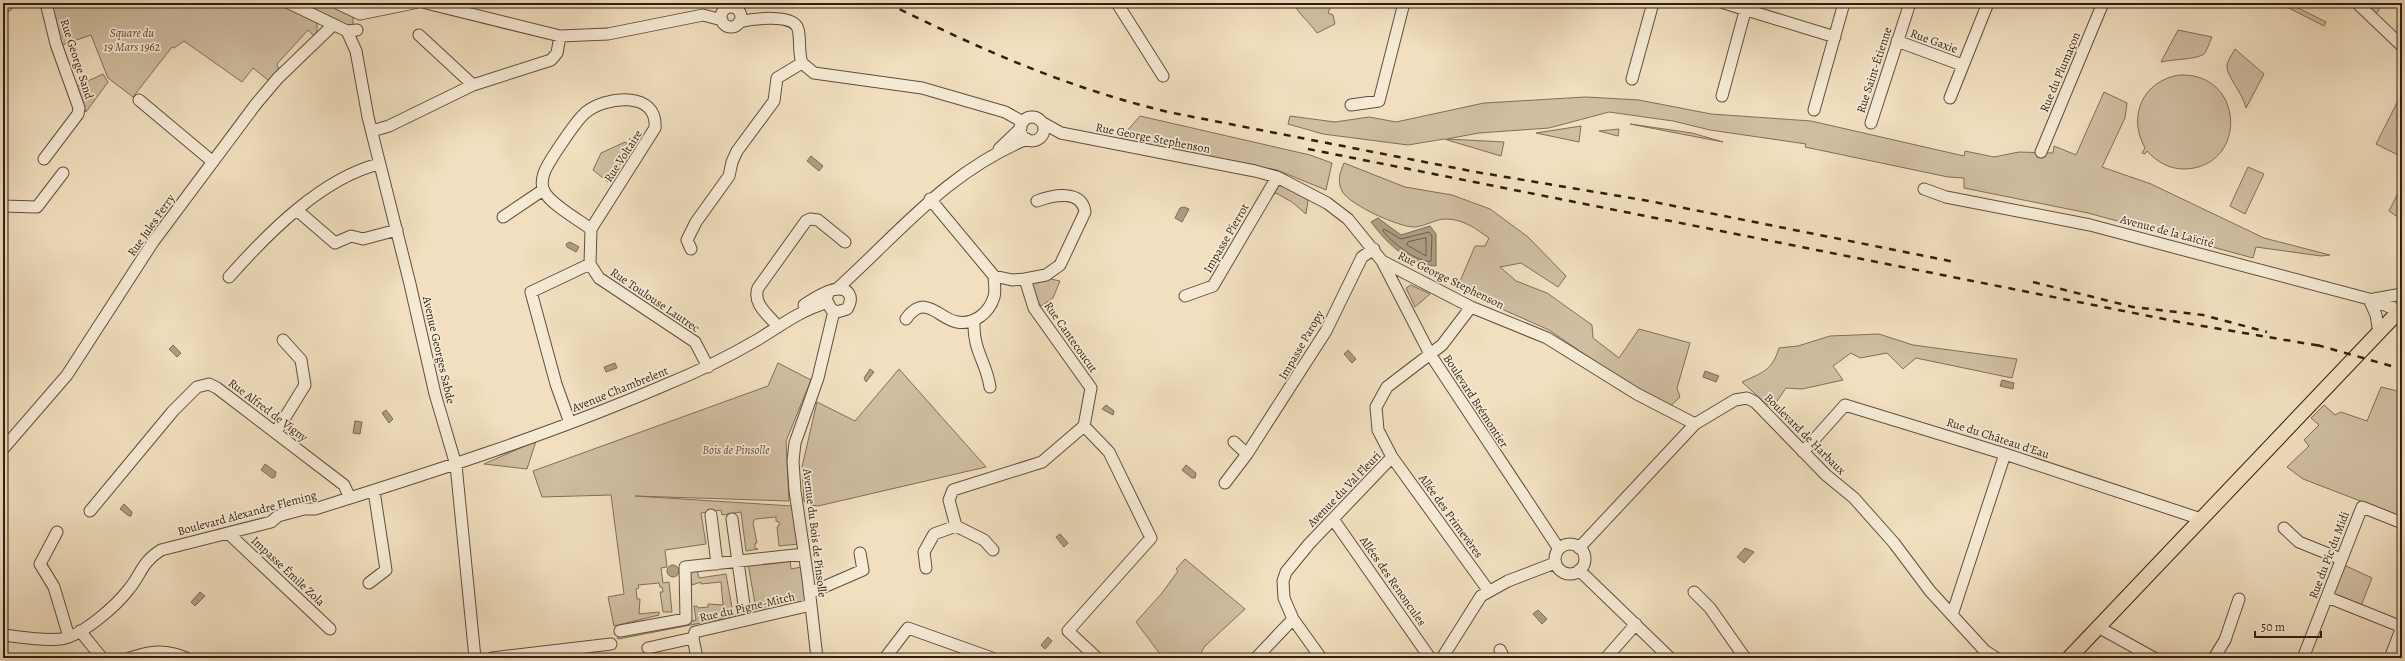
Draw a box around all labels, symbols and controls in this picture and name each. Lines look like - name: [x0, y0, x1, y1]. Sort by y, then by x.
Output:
- street label: Rue George Sand: [56, 17, 98, 102]
- park label: Square du 19 Mars 1962: [104, 25, 161, 55]
- street label: Rue Saint-Étienne: [1853, 25, 1895, 115]
- street label: Rue Gaxie: [1908, 25, 1960, 57]
- street label: Rue du Plumaçon: [2036, 29, 2084, 115]
- street label: Rue George Stephenson: [1094, 119, 1212, 157]
- street label: Rue Voltaire: [600, 127, 646, 185]
- street label: Rue Jules Ferry: [124, 190, 179, 259]
- street label: Impasse Pierrot: [1200, 200, 1252, 276]
- street label: Avenue de la Laïcité: [2118, 211, 2215, 251]
- street label: Rue George Stephenson: [1395, 247, 1507, 313]
- street label: Rue Toulouse Lautrec: [607, 264, 703, 336]
- street label: Avenue Georges Sabde: [419, 294, 459, 405]
- street label: Rue Cantecoucut: [1041, 298, 1101, 376]
- street label: Impasse Paropy: [1275, 307, 1328, 383]
- street label: Boulevard Brémontier: [1440, 351, 1513, 451]
- street label: Avenue Chambrelent: [569, 362, 670, 416]
- street label: Rue Alfred de Vigny: [225, 375, 312, 446]
- street label: Boulevard de Harbaux: [1761, 390, 1849, 478]
- street label: Rue du Château d'Eau: [1944, 414, 2052, 462]
- park label: Bois de Pinsolle: [702, 442, 770, 458]
- street label: Avenue du Val Fleuri: [1303, 448, 1384, 531]
- street label: Avenue du Bois de Pinsolle: [799, 467, 831, 598]
- street label: Allée des Primevères: [1415, 470, 1487, 561]
- street label: Boulevard Alexandre Fleming: [176, 487, 318, 539]
- street label: Rue du Pic du Midi: [2305, 509, 2353, 601]
- street label: Allées des Renoncules: [1356, 532, 1430, 629]
- street label: Impasse Émile Zola: [248, 533, 329, 610]
- street label: Rue du Pigne-Mitch: [698, 588, 797, 626]
- scale bar: [2255, 613, 2321, 639]
- text: 50 m: [2261, 619, 2285, 635]

